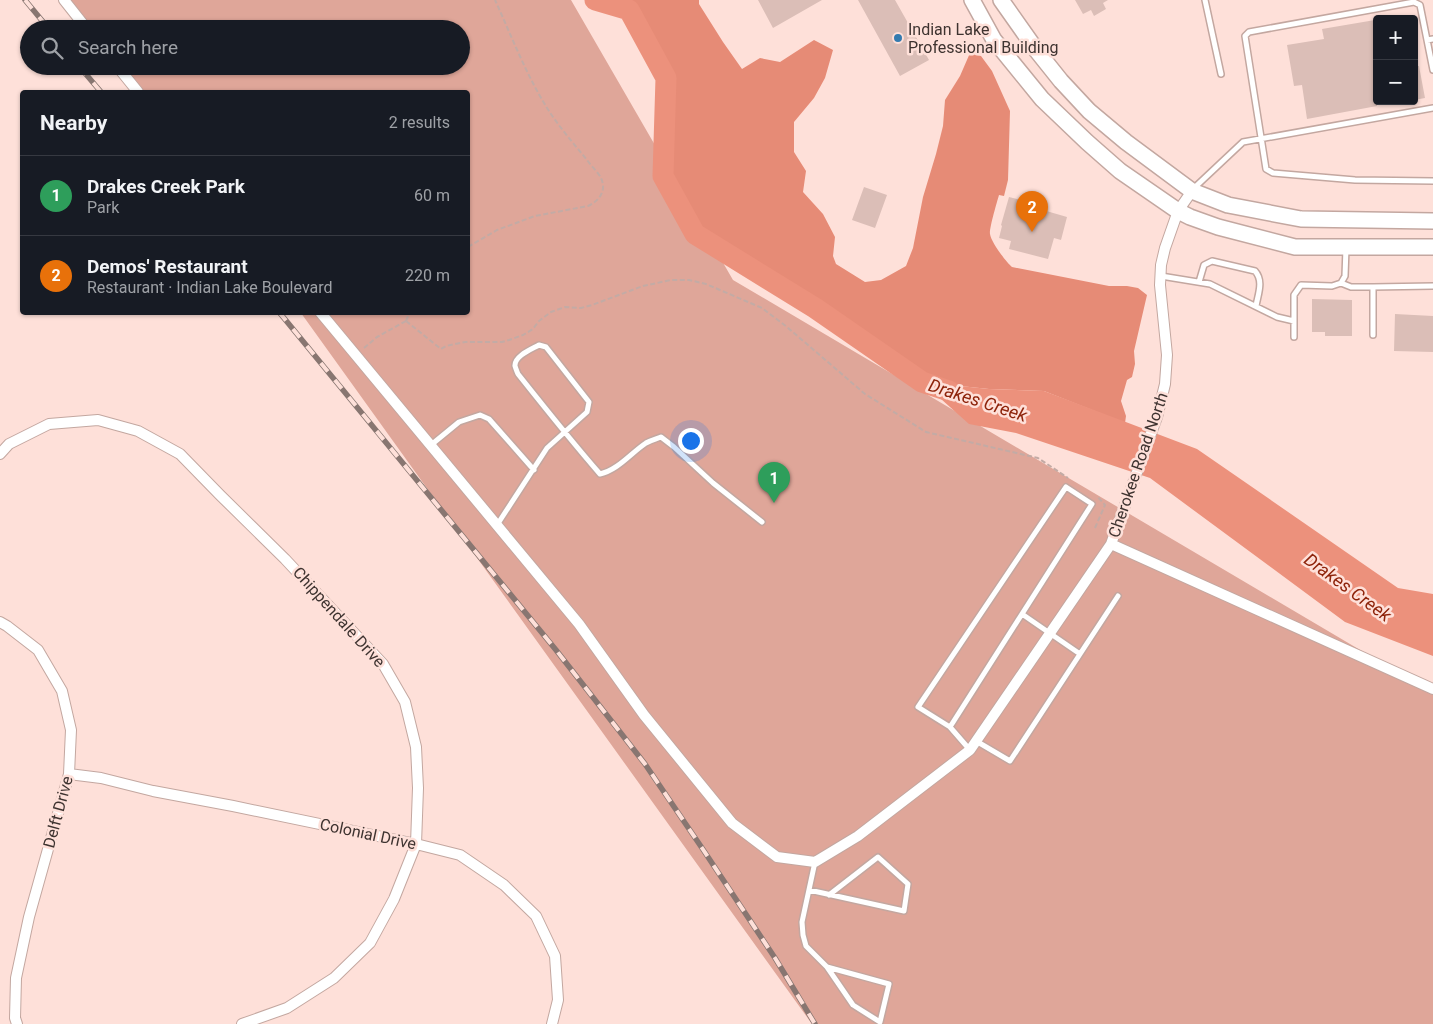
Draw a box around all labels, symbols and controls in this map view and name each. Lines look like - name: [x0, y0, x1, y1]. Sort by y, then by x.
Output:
- map controls: [1373, 15, 1418, 105]
- button: +: [1373, 15, 1418, 60]
- search box: [20, 20, 470, 75]
- place label: Indian Lake Professional Building: [908, 20, 1059, 57]
- marker: Indian Lake Professional Building: [892, 32, 904, 44]
- icon: search: [38, 34, 66, 62]
- text: Search here: [78, 36, 178, 59]
- button: −: [1373, 60, 1418, 105]
- text: Nearby: [40, 111, 107, 135]
- text: 2 results: [389, 113, 450, 132]
- text: Drakes Creek Park: [87, 175, 245, 198]
- text: 1: [51, 186, 61, 205]
- text: 60 m: [414, 186, 450, 205]
- pin: 2: [1016, 191, 1048, 232]
- text: Park: [87, 198, 119, 217]
- text: Demos' Restaurant: [87, 255, 248, 278]
- text: 2: [51, 266, 61, 285]
- text: 220 m: [405, 266, 450, 285]
- text: Restaurant · Indian Lake Boulevard: [87, 278, 333, 297]
- water label: Drakes Creek: [926, 374, 1031, 426]
- street label: Cherokee Road North: [1104, 390, 1172, 540]
- your location: [678, 428, 704, 454]
- pin: 1: [758, 462, 790, 503]
- water label: Drakes Creek: [1300, 548, 1397, 626]
- street label: Chippendale Drive: [289, 563, 389, 671]
- street label: Delft Drive: [39, 774, 77, 850]
- street label: Colonial Drive: [318, 815, 418, 853]

